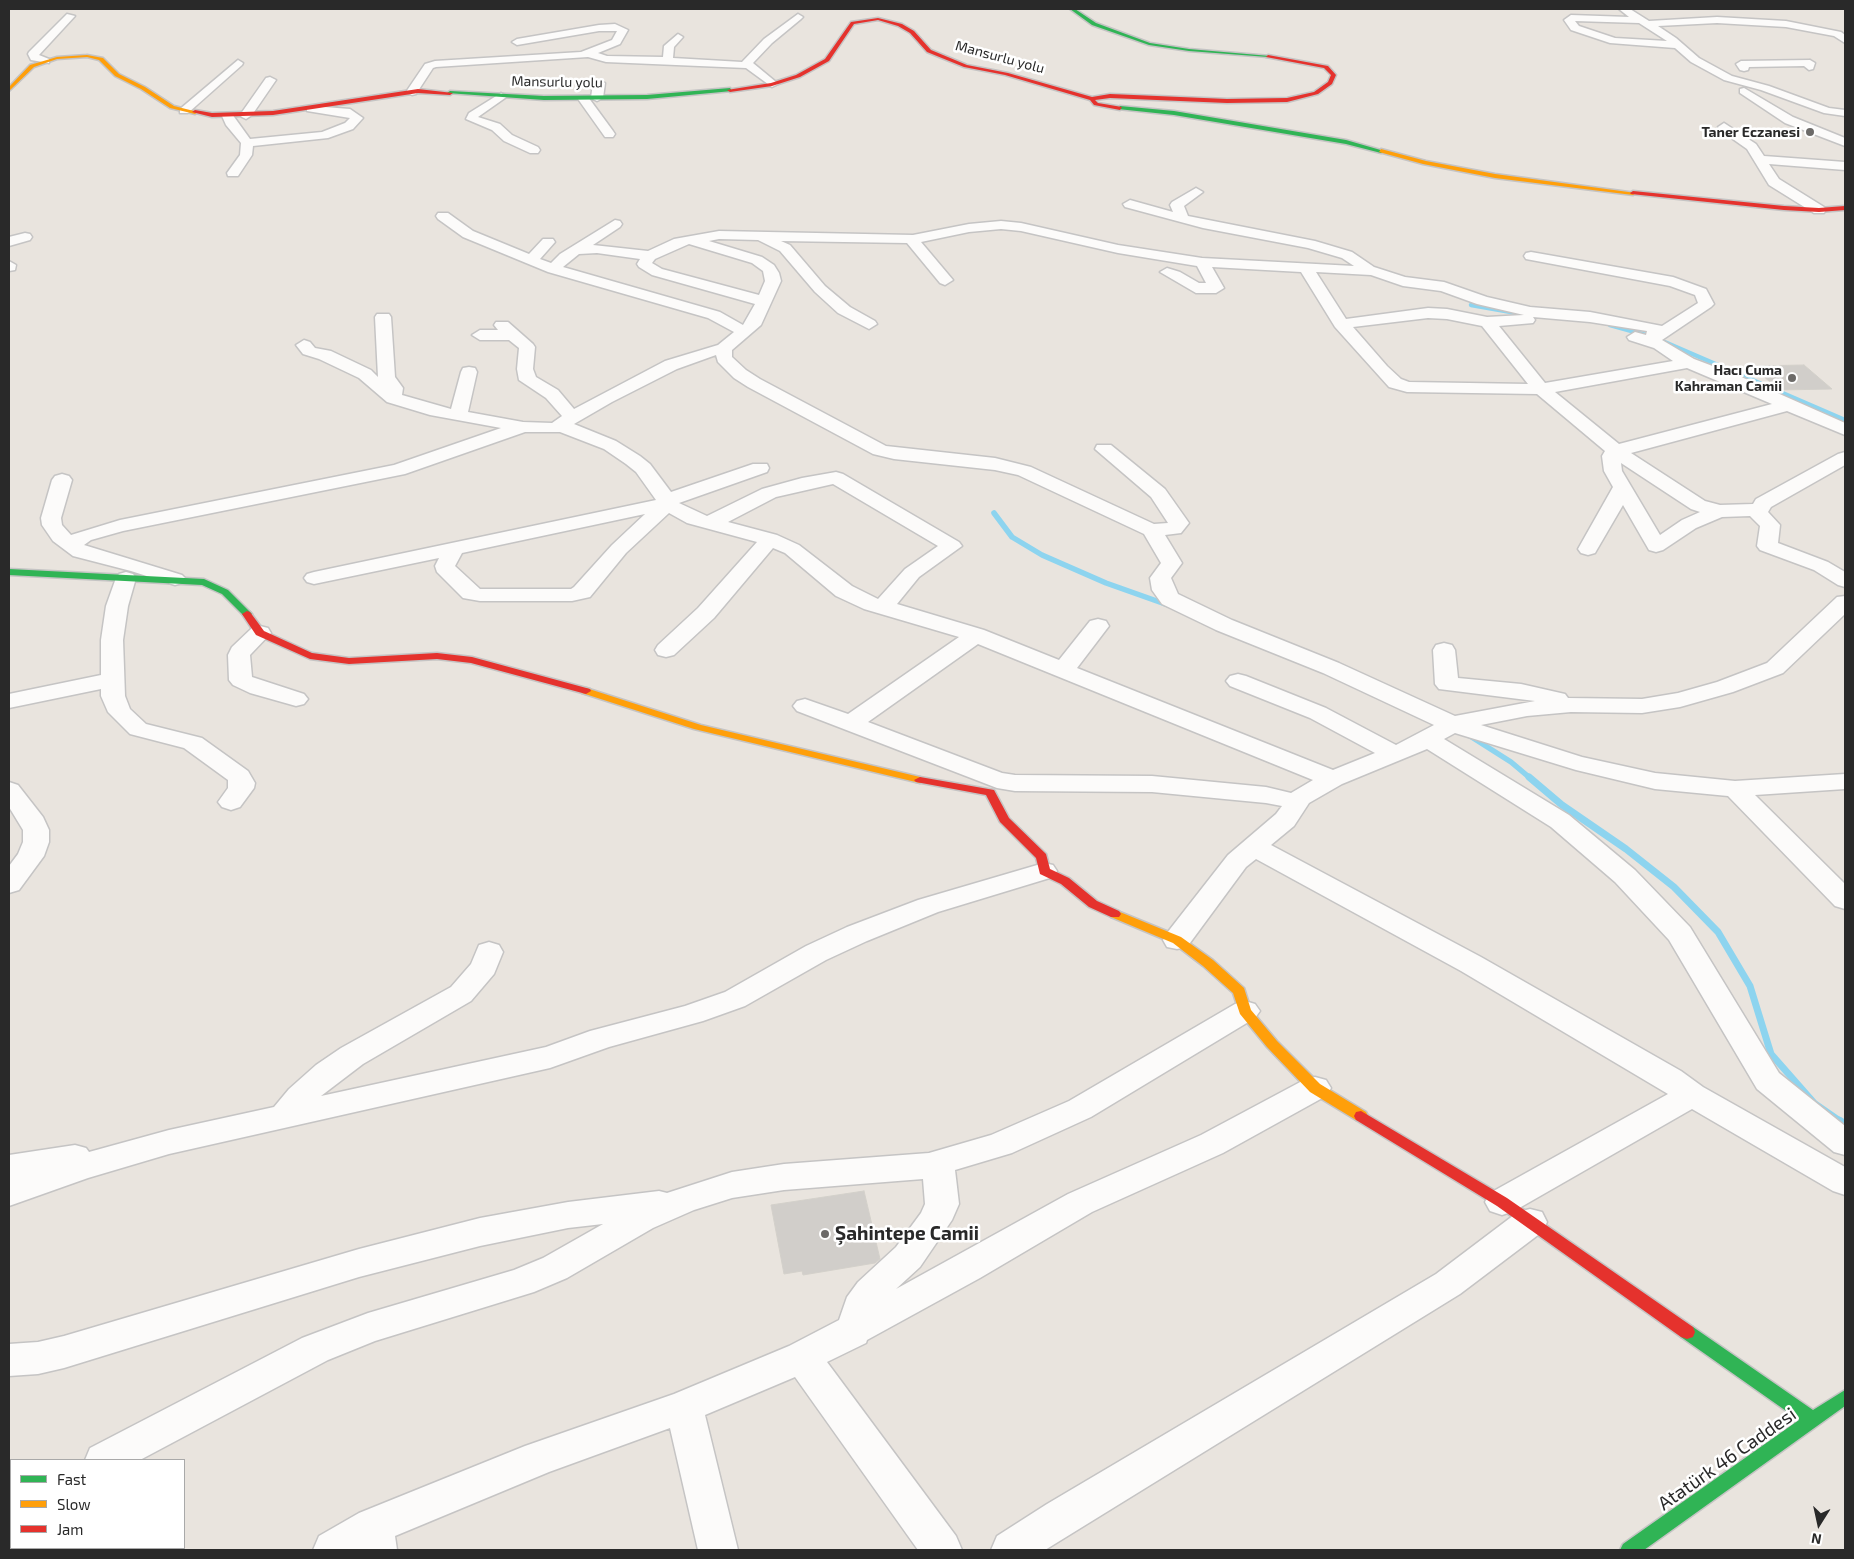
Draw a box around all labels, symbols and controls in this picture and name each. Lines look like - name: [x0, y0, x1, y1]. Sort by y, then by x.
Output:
- street label: Mansurlu yolu: [954, 37, 1046, 77]
- street label: Mansurlu yolu: [511, 73, 603, 91]
- place label: Taner Eczanesi: [1701, 124, 1800, 140]
- marker: Taner Eczanesi: [1804, 126, 1816, 138]
- place label: Hacı Cuma Kahraman Camii: [1675, 362, 1782, 394]
- marker: Hacı Cuma Kahraman Camii: [1786, 372, 1798, 384]
- place label: Şahintepe Camii: [835, 1223, 979, 1245]
- marker: Şahintepe Camii: [819, 1228, 831, 1240]
- street label: Atatürk 46 Caddesi: [1654, 1403, 1800, 1515]
- legend: [10, 1459, 185, 1549]
- text: Fast: [57, 1470, 86, 1488]
- text: Slow: [57, 1495, 91, 1513]
- north arrow: [1794, 1499, 1844, 1549]
- text: Jam: [57, 1520, 83, 1538]
- text: N: [1810, 1530, 1823, 1549]

